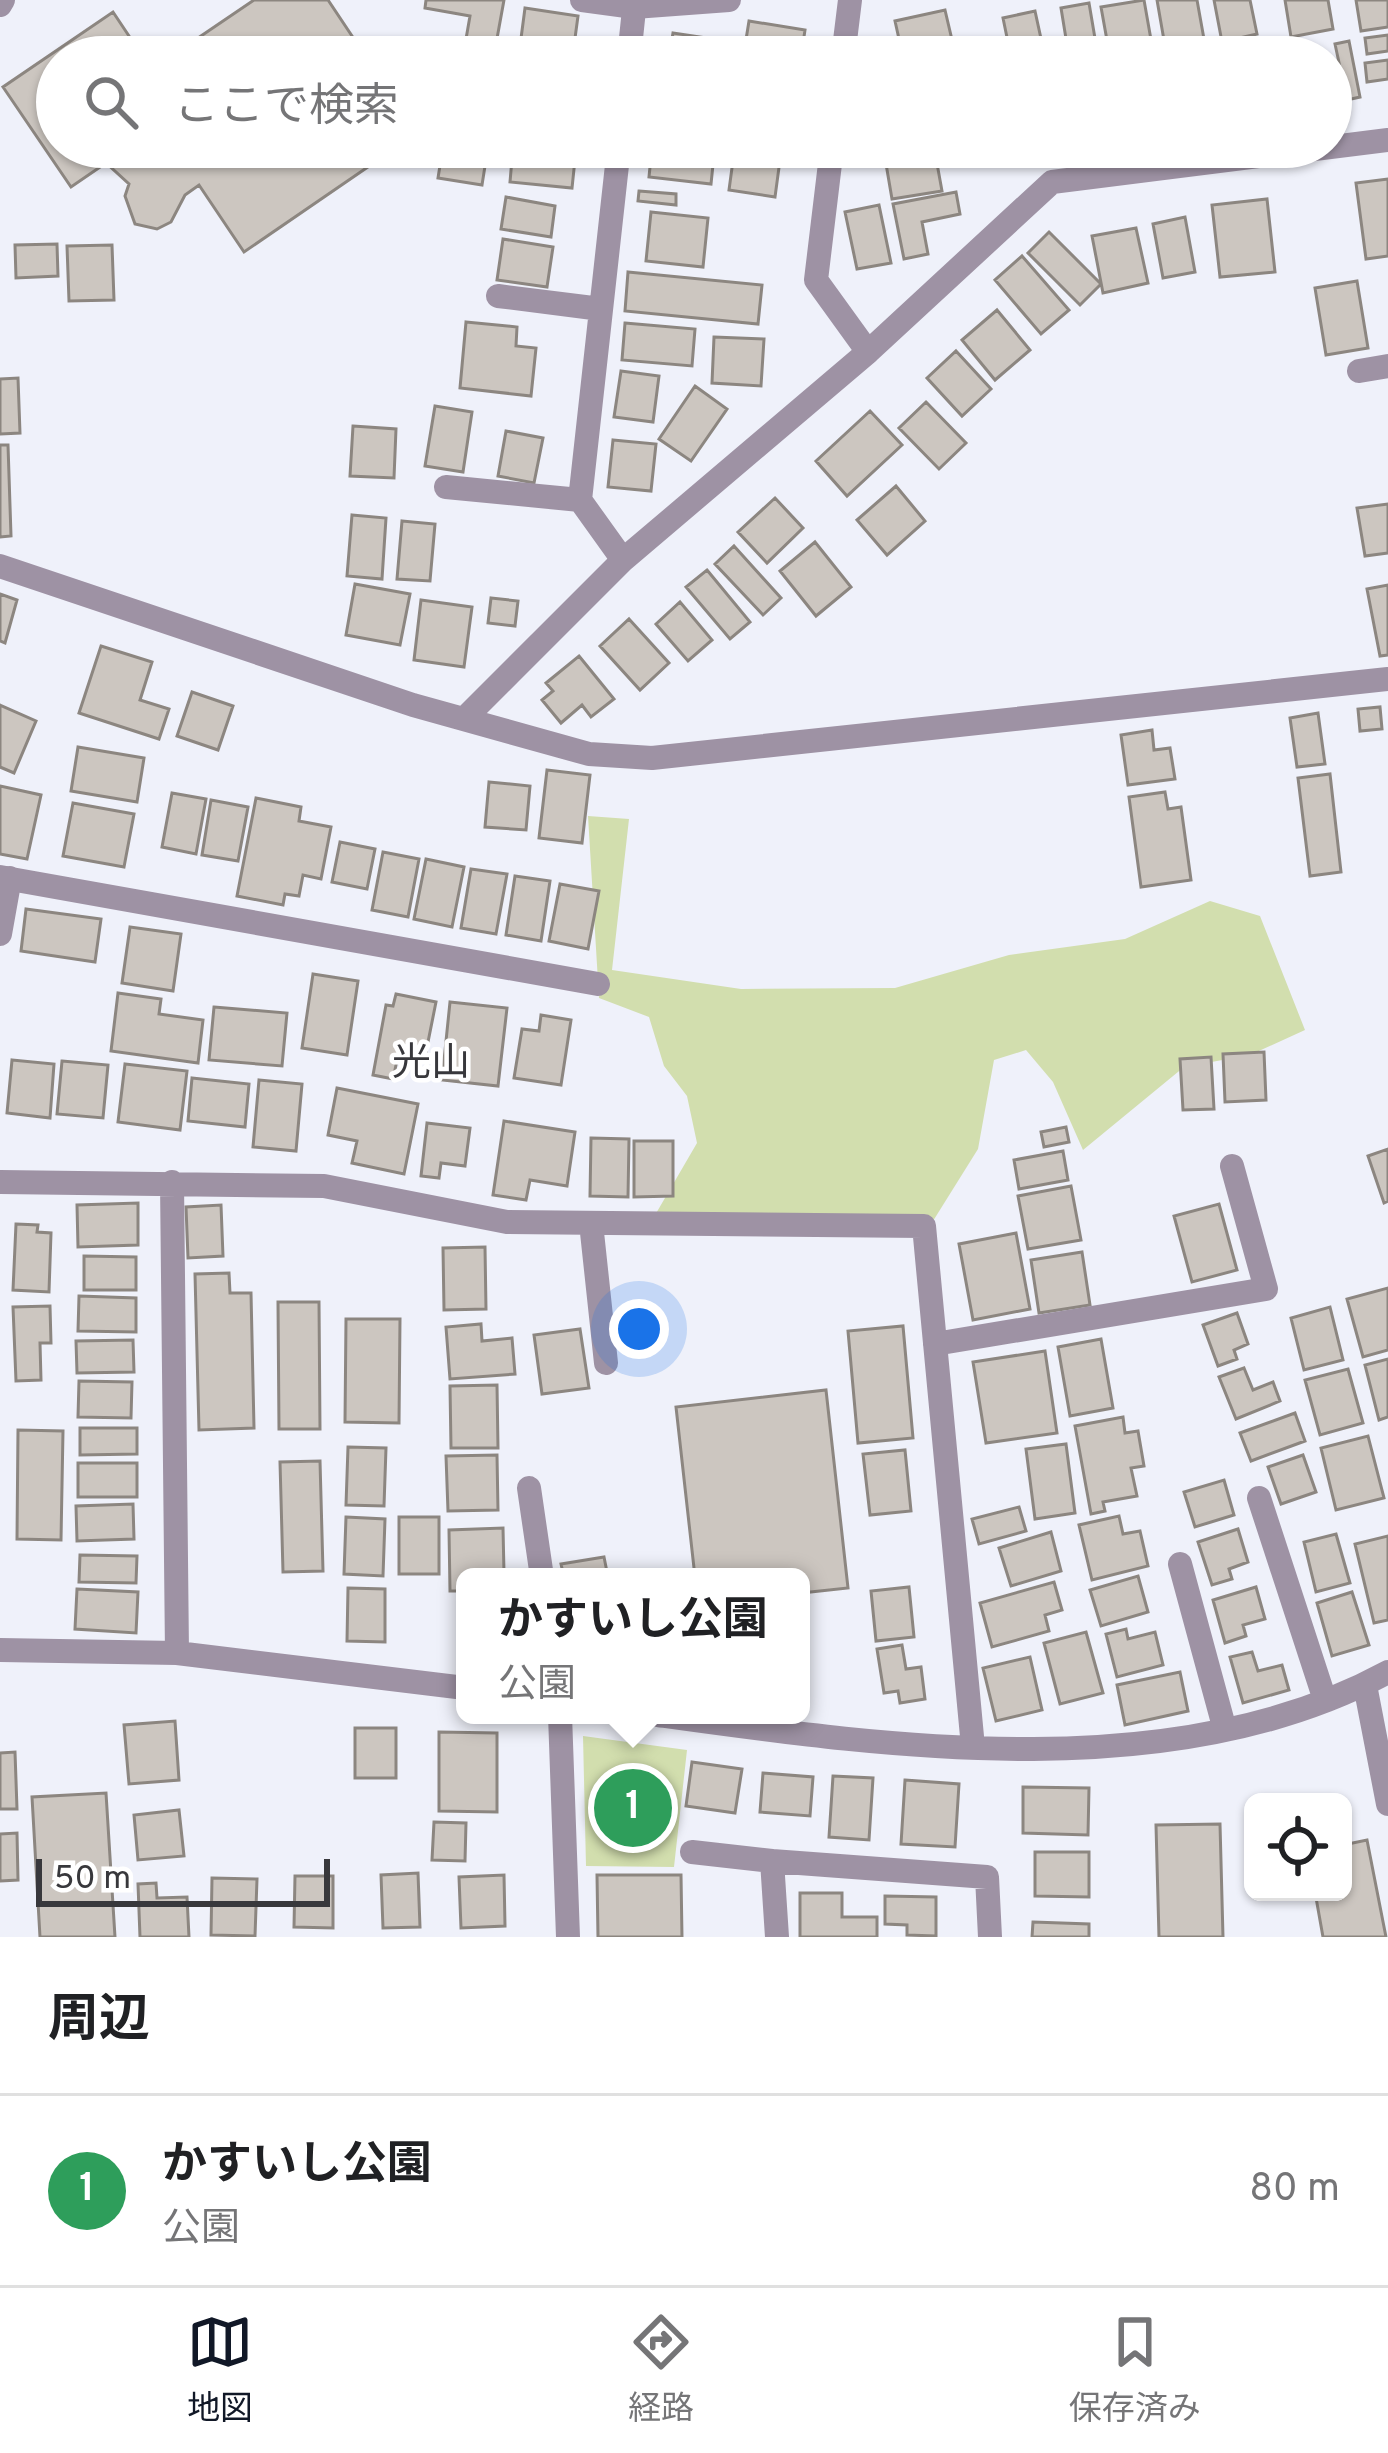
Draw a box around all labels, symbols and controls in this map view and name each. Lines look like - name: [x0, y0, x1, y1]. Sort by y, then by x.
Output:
- search box: [36, 36, 1352, 168]
- icon: search: [78, 69, 144, 135]
- text: ここで検索: [174, 80, 399, 137]
- district label: 光山: [392, 1041, 470, 1090]
- your location: [609, 1299, 669, 1359]
- popup: [456, 1568, 810, 1724]
- text: かすいし公園: [498, 1594, 768, 1651]
- text: 公園: [498, 1662, 576, 1711]
- pin: 1: [594, 1763, 672, 1853]
- map controls: [1244, 1793, 1352, 1901]
- button: locate: [1244, 1793, 1352, 1901]
- scale bar: [36, 1853, 330, 1906]
- text: 50 m: [54, 1859, 131, 1901]
- text: 周辺: [48, 1990, 150, 2055]
- text: かすいし公園: [162, 2138, 432, 2195]
- text: 1: [79, 2166, 95, 2215]
- text: 80 m: [1249, 2166, 1340, 2215]
- text: 公園: [162, 2206, 240, 2255]
- tab: 地図: [187, 2309, 253, 2432]
- tab: 経路: [628, 2309, 694, 2432]
- tab: 保存済み: [1069, 2309, 1201, 2432]

